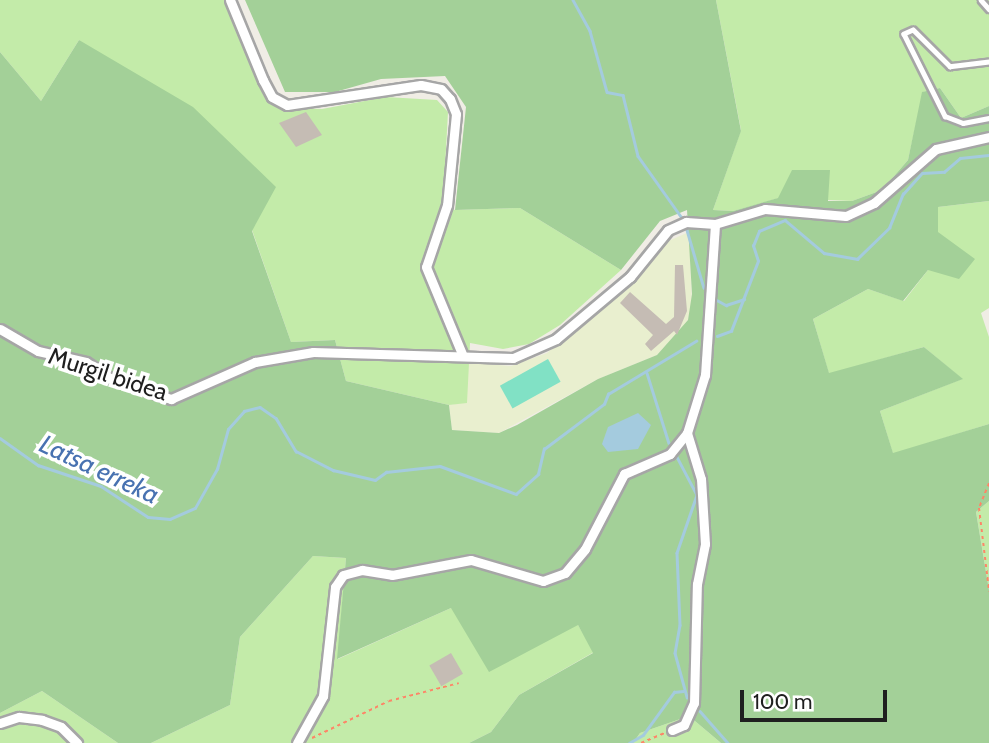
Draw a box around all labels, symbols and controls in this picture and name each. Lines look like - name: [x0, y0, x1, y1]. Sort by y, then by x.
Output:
- street label: Murgil bidea: [45, 341, 171, 407]
- water label: Latsa erreka: [34, 429, 164, 511]
- scale bar: [744, 676, 891, 720]
- text: 100 m: [753, 689, 812, 714]

